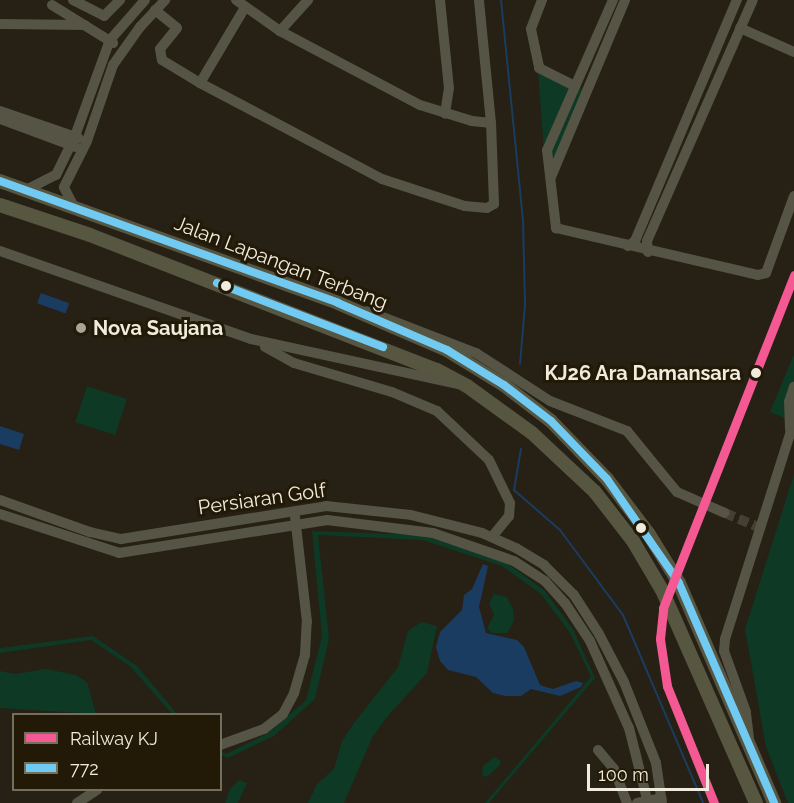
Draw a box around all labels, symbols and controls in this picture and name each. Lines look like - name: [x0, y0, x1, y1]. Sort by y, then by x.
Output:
- street label: Jalan Lapangan Terbang: [171, 211, 391, 315]
- unlabelled marker: [220, 280, 232, 292]
- place label: Nova Saujana: [93, 316, 223, 340]
- marker: Nova Saujana: [74, 321, 88, 335]
- place label: KJ26 Ara Damansara: [544, 361, 741, 385]
- marker: KJ26 Ara Damansara: [746, 363, 766, 383]
- street label: Persiaran Golf: [197, 478, 327, 520]
- unlabelled marker: [635, 522, 647, 534]
- legend: [12, 713, 222, 791]
- text: Railway KJ: [70, 728, 158, 749]
- scale bar: [590, 752, 712, 790]
- text: 772: [70, 758, 99, 779]
- text: 100 m: [598, 764, 649, 785]

